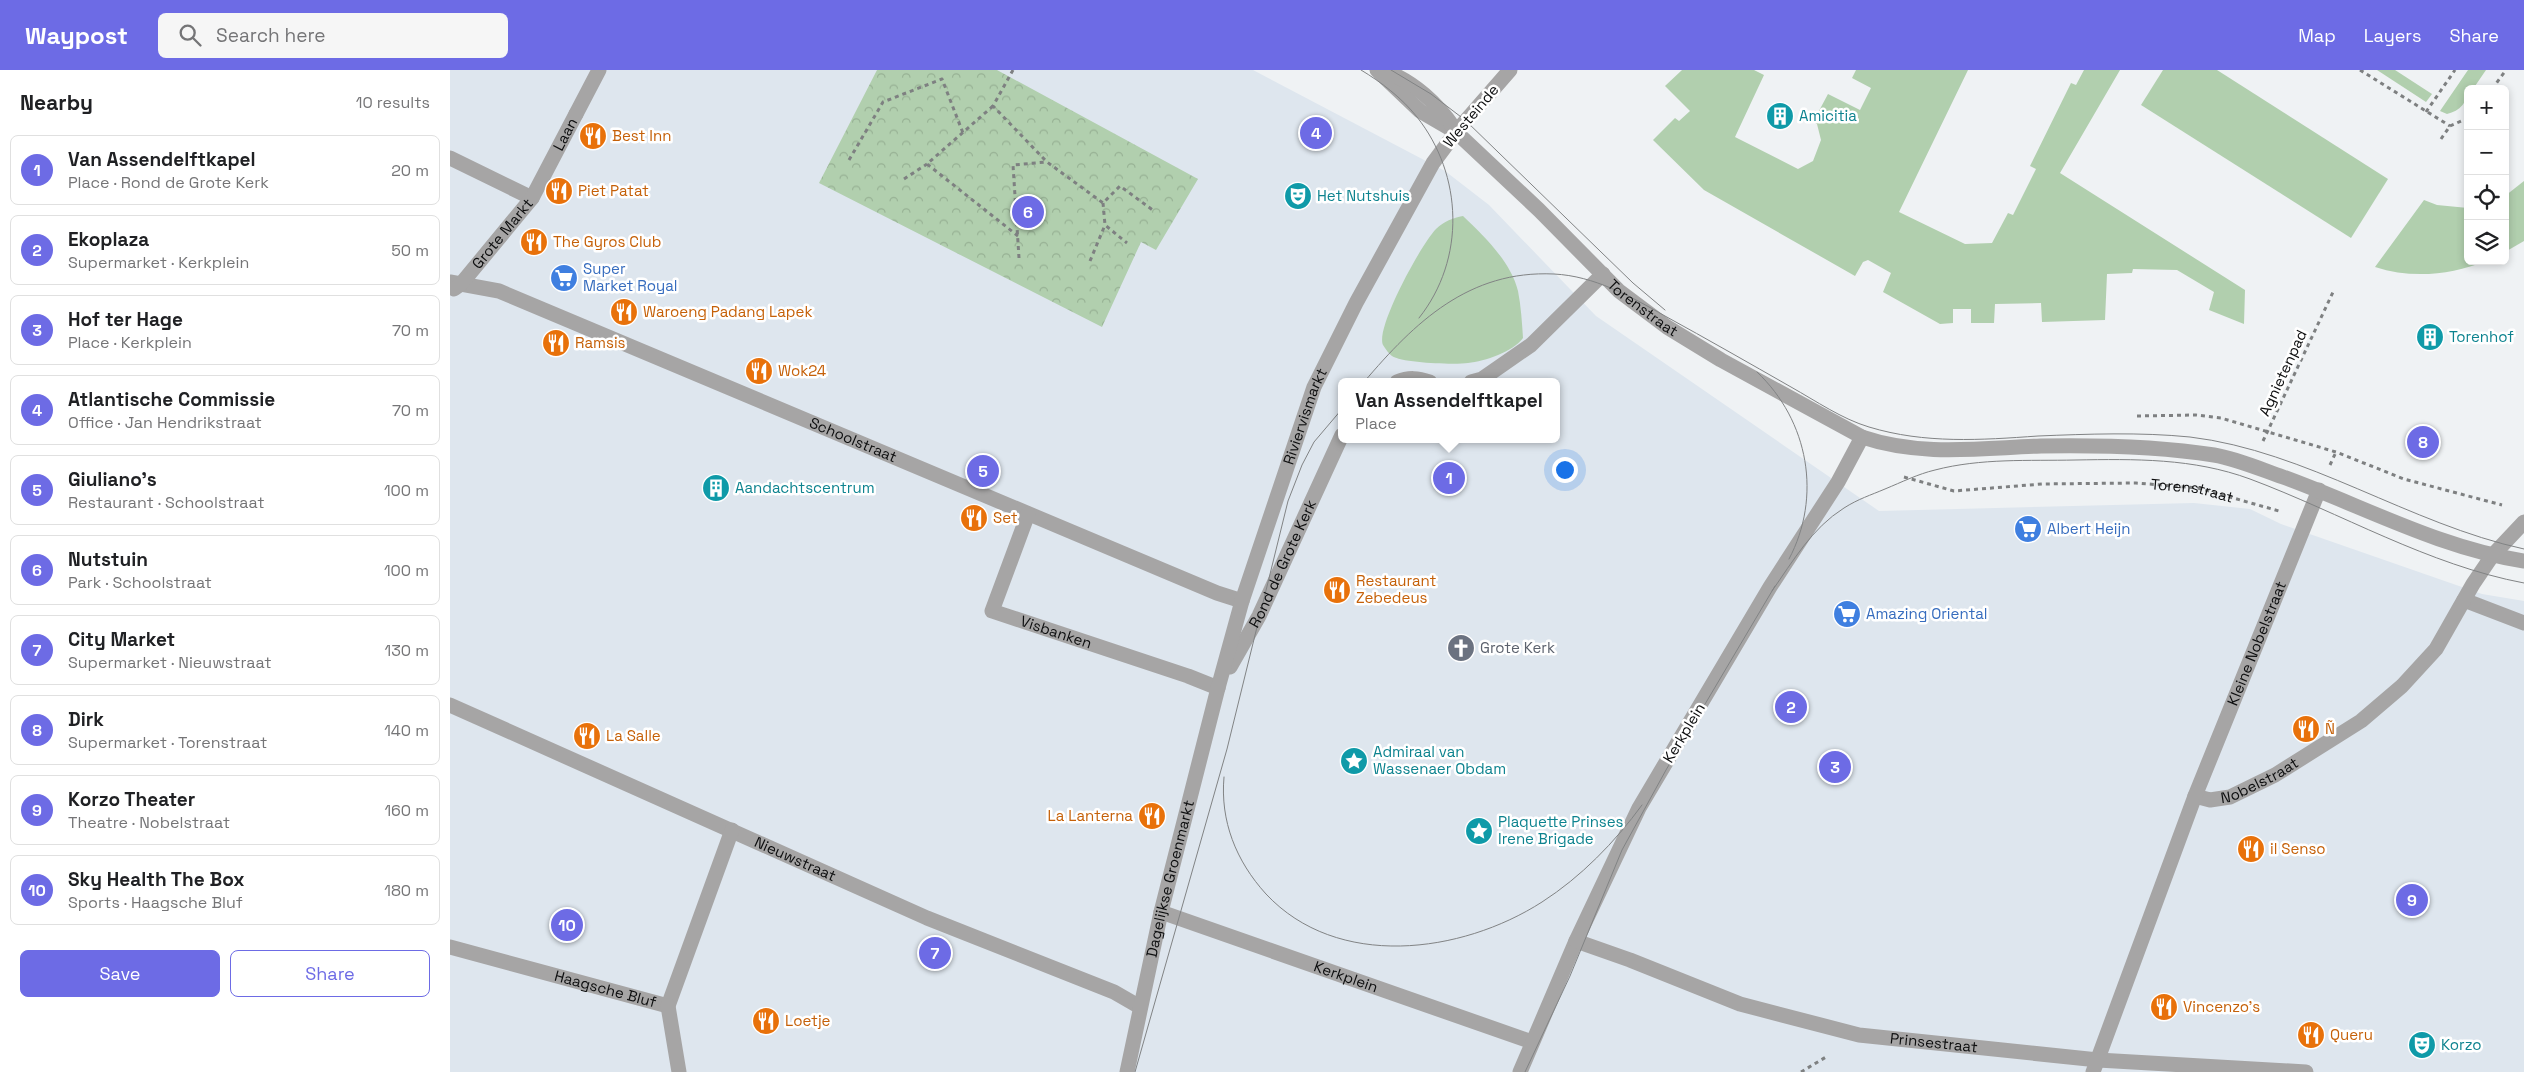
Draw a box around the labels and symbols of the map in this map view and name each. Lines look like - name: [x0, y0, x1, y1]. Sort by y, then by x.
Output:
- street label: Westeinde: [1439, 80, 1503, 151]
- building icon: Amicitia: [1765, 101, 1795, 131]
- place label: Amicitia: [1799, 106, 1857, 125]
- street label: Laan: [548, 114, 581, 154]
- pin: 4: [1300, 114, 1332, 152]
- restaurant icon: Best Inn: [578, 121, 608, 151]
- place label: Best Inn: [612, 126, 671, 145]
- restaurant icon: Piet Patat: [544, 176, 574, 206]
- place label: Piet Patat: [578, 181, 649, 200]
- theatre icon: Het Nutshuis: [1283, 181, 1313, 211]
- place label: Het Nutshuis: [1317, 186, 1410, 205]
- pin: 6: [1012, 193, 1044, 231]
- street label: Grote Markt: [468, 194, 537, 272]
- restaurant icon: The Gyros Club: [519, 227, 549, 257]
- place label: The Gyros Club: [553, 232, 661, 251]
- place label: Super Market Royal: [583, 259, 678, 295]
- supermarket icon: Super Market Royal: [549, 263, 579, 293]
- street label: Torenstraat: [1604, 275, 1682, 341]
- restaurant icon: Waroeng Padang Lapek: [609, 297, 639, 327]
- place label: Waroeng Padang Lapek: [643, 302, 812, 321]
- building icon: Torenhof: [2415, 322, 2445, 352]
- street label: Agnietenpad: [2254, 327, 2311, 419]
- place label: Torenhof: [2449, 327, 2514, 346]
- restaurant icon: Ramsis: [541, 328, 571, 358]
- place label: Ramsis: [575, 333, 626, 352]
- restaurant icon: Wok24: [744, 356, 774, 386]
- place label: Wok24: [778, 361, 826, 380]
- street label: Riviervismarkt: [1279, 365, 1331, 467]
- street label: Schoolstraat: [807, 413, 900, 466]
- pin: 8: [2407, 423, 2439, 461]
- pin: 5: [967, 452, 999, 490]
- your location: [1552, 457, 1578, 483]
- pin: 1: [1433, 459, 1465, 497]
- building icon: Aandachtscentrum: [701, 473, 731, 503]
- street label: Torenstraat: [2150, 474, 2236, 507]
- place label: Aandachtscentrum: [735, 478, 875, 497]
- street label: Rond de Grote Kerk: [1244, 497, 1320, 631]
- restaurant icon: Set: [959, 503, 989, 533]
- place label: Set: [993, 508, 1018, 527]
- supermarket icon: Albert Heijn: [2013, 514, 2043, 544]
- place label: Albert Heijn: [2047, 519, 2130, 538]
- place label: Restaurant Zebedeus: [1356, 571, 1437, 607]
- restaurant icon: Restaurant Zebedeus: [1322, 575, 1352, 605]
- street label: Kleine Nobelstraat: [2223, 578, 2290, 708]
- supermarket icon: Amazing Oriental: [1832, 599, 1862, 629]
- place label: Amazing Oriental: [1866, 604, 1988, 623]
- street label: Visbanken: [1018, 611, 1094, 652]
- church icon: Grote Kerk: [1446, 633, 1476, 663]
- place label: Grote Kerk: [1480, 638, 1555, 657]
- pin: 2: [1775, 688, 1807, 726]
- street label: Kerkplein: [1658, 699, 1709, 766]
- restaurant icon: Ñ: [2291, 714, 2321, 744]
- place label: Ñ: [2325, 719, 2335, 738]
- restaurant icon: La Salle: [572, 721, 602, 751]
- place label: La Salle: [606, 726, 661, 745]
- place label: Admiraal van Wassenaer Obdam: [1373, 742, 1506, 778]
- place icon: Admiraal van Wassenaer Obdam: [1339, 746, 1369, 776]
- pin: 3: [1819, 748, 1851, 786]
- street label: Nobelstraat: [2219, 753, 2302, 807]
- street label: Dagelijkse Groenmarkt: [1142, 798, 1198, 959]
- restaurant icon: La Lanterna: [1137, 801, 1167, 831]
- place label: La Lanterna: [1048, 806, 1133, 825]
- place label: Plaquette Prinses Irene Brigade: [1498, 812, 1624, 848]
- place icon: Plaquette Prinses Irene Brigade: [1464, 816, 1494, 846]
- street label: Nieuwstraat: [752, 832, 839, 885]
- restaurant icon: il Senso: [2236, 834, 2266, 864]
- place label: il Senso: [2270, 839, 2326, 858]
- pin: 9: [2396, 881, 2428, 919]
- pin: 10: [551, 906, 583, 944]
- pin: 7: [919, 934, 951, 972]
- street label: Kerkplein: [1312, 956, 1381, 996]
- street label: Haagsche Bluf: [552, 966, 659, 1012]
- restaurant icon: Vincenzo's: [2149, 992, 2179, 1022]
- place label: Vincenzo's: [2183, 997, 2260, 1016]
- restaurant icon: Loetje: [751, 1006, 781, 1036]
- place label: Loetje: [785, 1011, 831, 1030]
- restaurant icon: Queru: [2296, 1020, 2326, 1050]
- place label: Queru: [2330, 1025, 2373, 1044]
- street label: Prinsestraat: [1889, 1028, 1979, 1056]
- theatre icon: Korzo: [2407, 1030, 2437, 1060]
- place label: Korzo: [2441, 1035, 2482, 1054]

